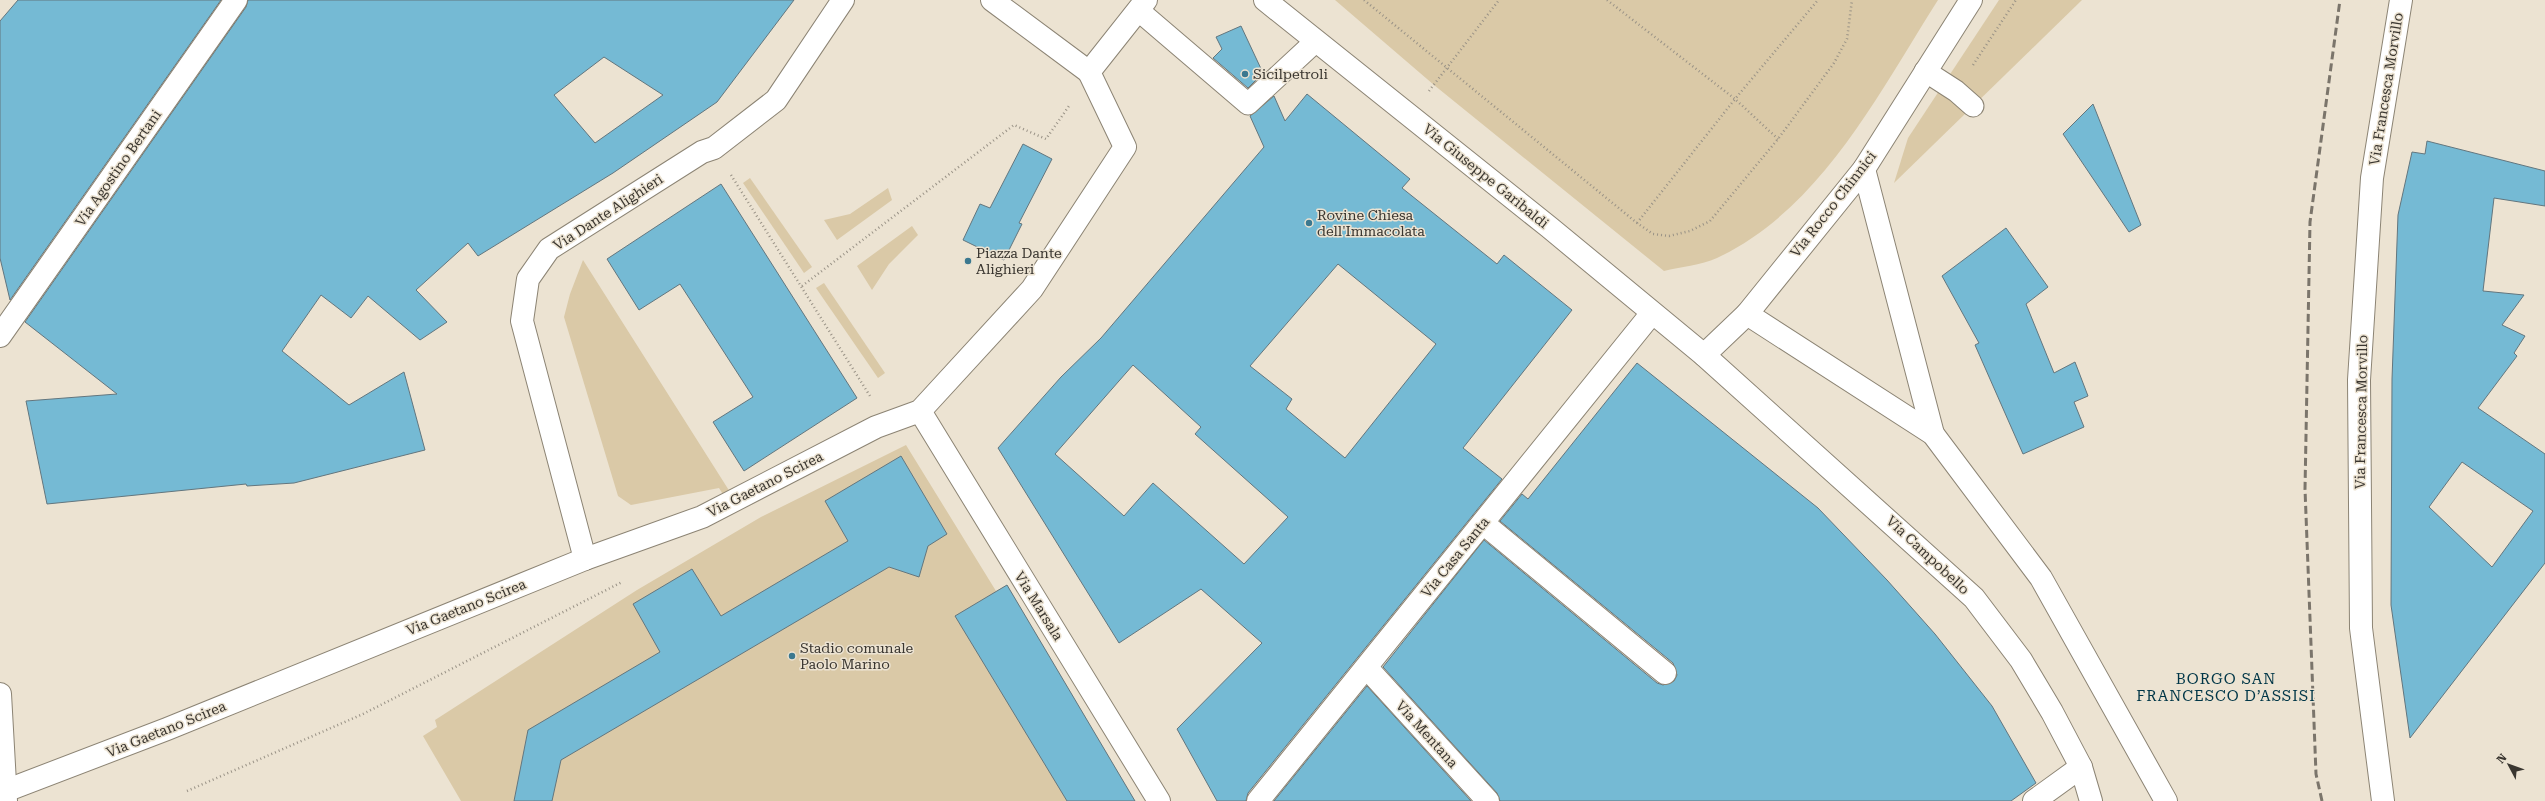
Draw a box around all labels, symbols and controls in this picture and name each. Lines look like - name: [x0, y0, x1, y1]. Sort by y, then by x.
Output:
- street label: Via Francesca Morvillo: [2366, 11, 2406, 167]
- place label: Sicilpetroli: [1253, 66, 1328, 82]
- marker: Sicilpetroli: [1240, 69, 1250, 79]
- street label: Via Agostino Bertani: [72, 106, 165, 229]
- street label: Via Giuseppe Garibaldi: [1420, 121, 1552, 232]
- street label: Via Rocco Chinnici: [1787, 148, 1880, 260]
- street label: Via Dante Alighieri: [550, 170, 666, 253]
- place label: Rovine Chiesa dell'Immacolata: [1317, 207, 1425, 239]
- marker: Rovine Chiesa dell'Immacolata: [1304, 218, 1314, 228]
- place label: Piazza Dante Alighieri: [976, 245, 1062, 277]
- marker: Piazza Dante Alighieri: [963, 256, 973, 266]
- street label: Via Francesca Morvillo: [2352, 335, 2370, 489]
- street label: Via Gaetano Scirea: [705, 448, 826, 520]
- street label: Via Casa Santa: [1418, 513, 1493, 600]
- street label: Via Campobello: [1883, 513, 1973, 597]
- street label: Via Marsala: [1012, 569, 1067, 644]
- street label: Via Gaetano Scirea: [404, 576, 529, 638]
- place label: Stadio comunale Paolo Marino: [800, 640, 914, 672]
- marker: Stadio comunale Paolo Marino: [787, 651, 797, 661]
- district label: BORGO SAN FRANCESCO D’ASSISI: [2136, 670, 2316, 705]
- street label: Via Mentana: [1393, 697, 1462, 771]
- street label: Via Gaetano Scirea: [104, 698, 229, 760]
- north arrow: [2489, 745, 2529, 785]
- text: N: [2494, 751, 2510, 766]

